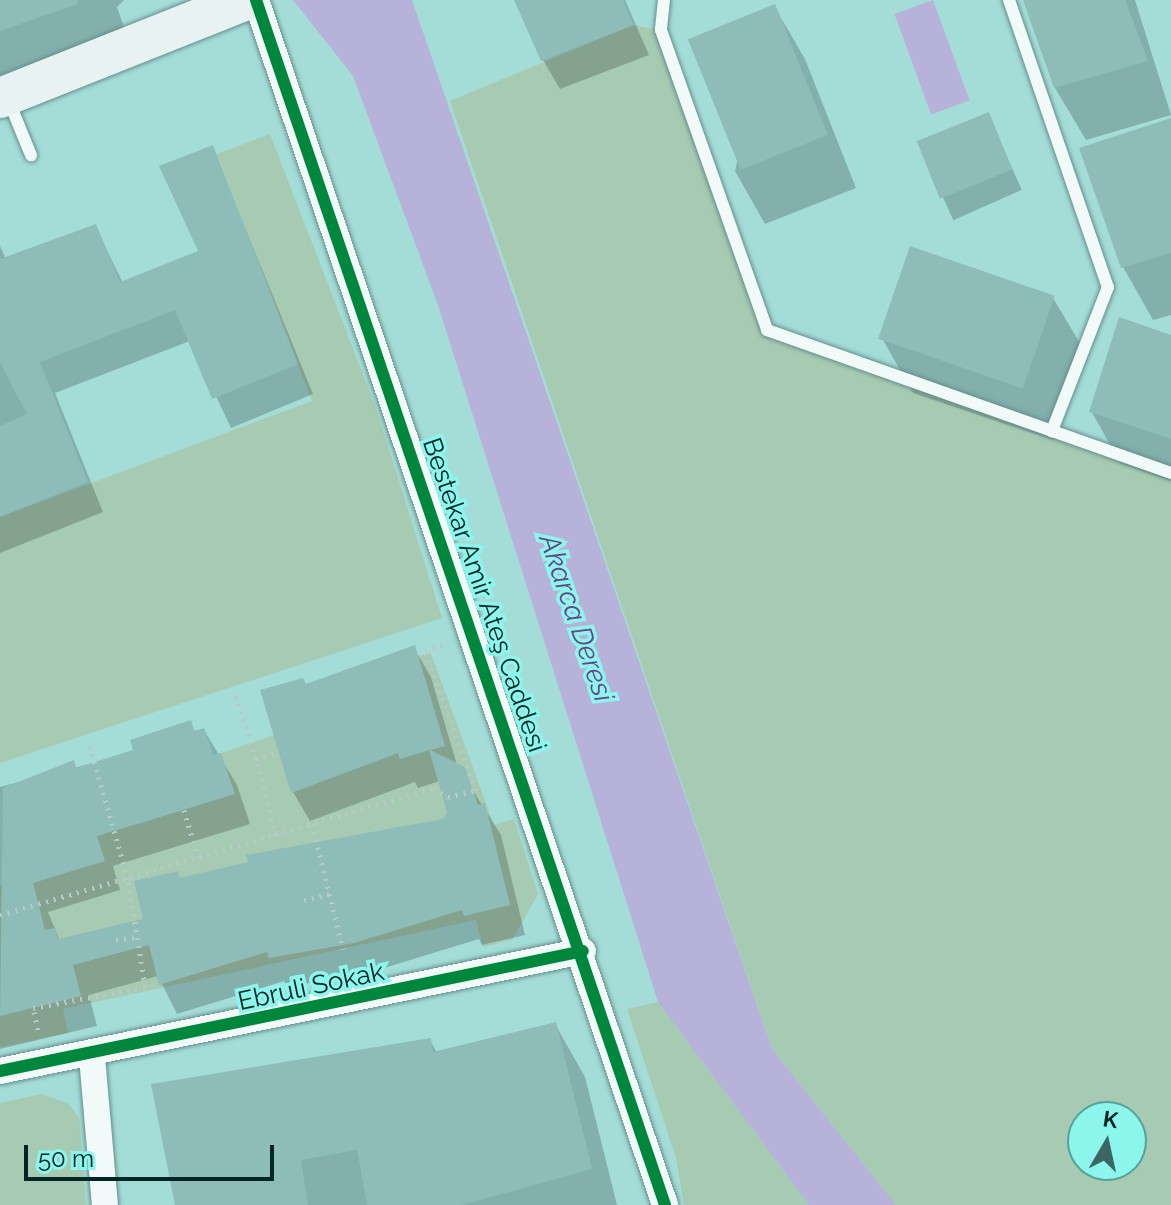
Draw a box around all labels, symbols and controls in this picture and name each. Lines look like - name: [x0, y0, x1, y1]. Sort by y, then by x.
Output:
- street label: Bestekar Amir Ateş Caddesi: [415, 432, 553, 758]
- water label: Akarca Deresi: [532, 530, 620, 706]
- street label: Ebruli Sokak: [235, 956, 387, 1018]
- north arrow: [1067, 1101, 1147, 1181]
- text: K: [1101, 1105, 1120, 1133]
- scale bar: [28, 1129, 278, 1179]
- text: 50 m: [38, 1144, 94, 1173]

